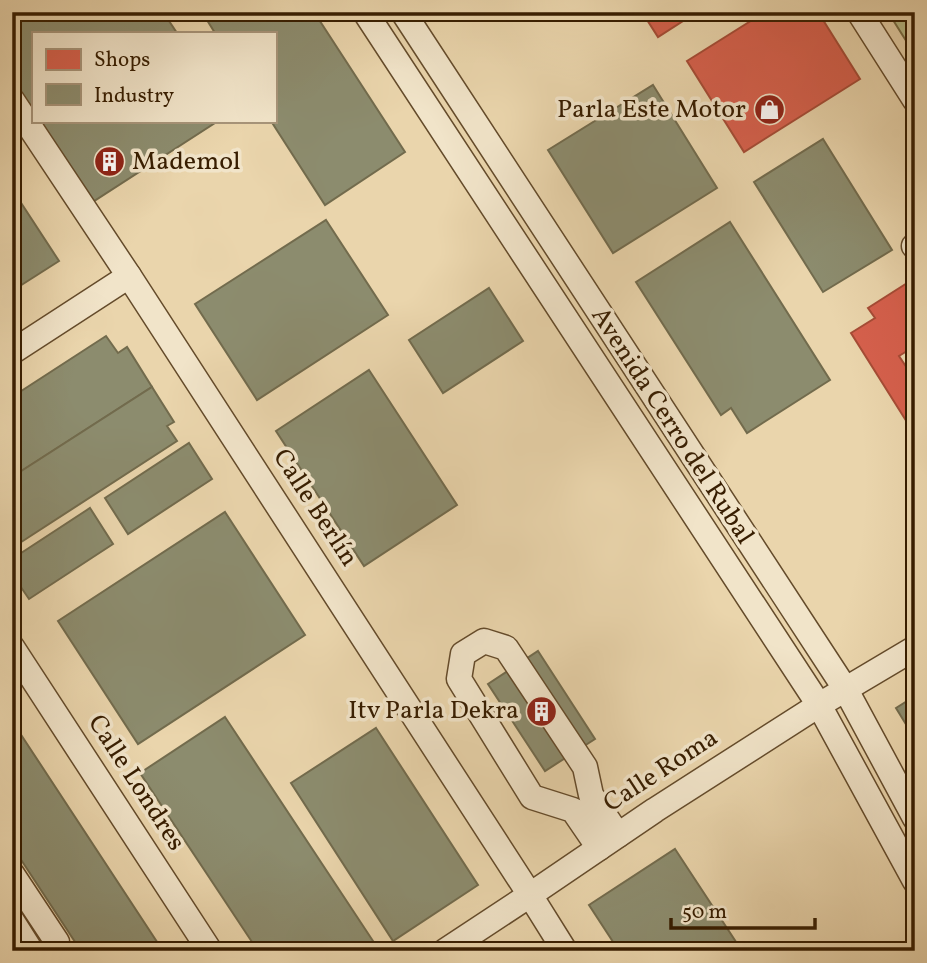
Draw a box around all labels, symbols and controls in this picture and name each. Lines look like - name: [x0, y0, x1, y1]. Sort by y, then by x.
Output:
- legend: [32, 32, 276, 122]
- text: Shops: [94, 46, 150, 75]
- text: Industry: [94, 82, 175, 111]
- place label: Parla Este Motor: [557, 92, 746, 128]
- shop icon: Parla Este Motor: [752, 93, 786, 127]
- place label: Mademol: [132, 144, 241, 180]
- building icon: Mademol: [92, 145, 126, 179]
- street label: Avenida Cerro del Rubal: [582, 300, 762, 552]
- street label: Calle Berlín: [264, 442, 366, 574]
- place label: Itv Parla Dekra: [348, 693, 519, 729]
- building icon: Itv Parla Dekra: [525, 694, 559, 728]
- street label: Calle Londres: [78, 708, 194, 858]
- street label: Calle Roma: [597, 720, 725, 822]
- scale bar: [671, 886, 815, 930]
- text: 50 m: [682, 898, 727, 927]

